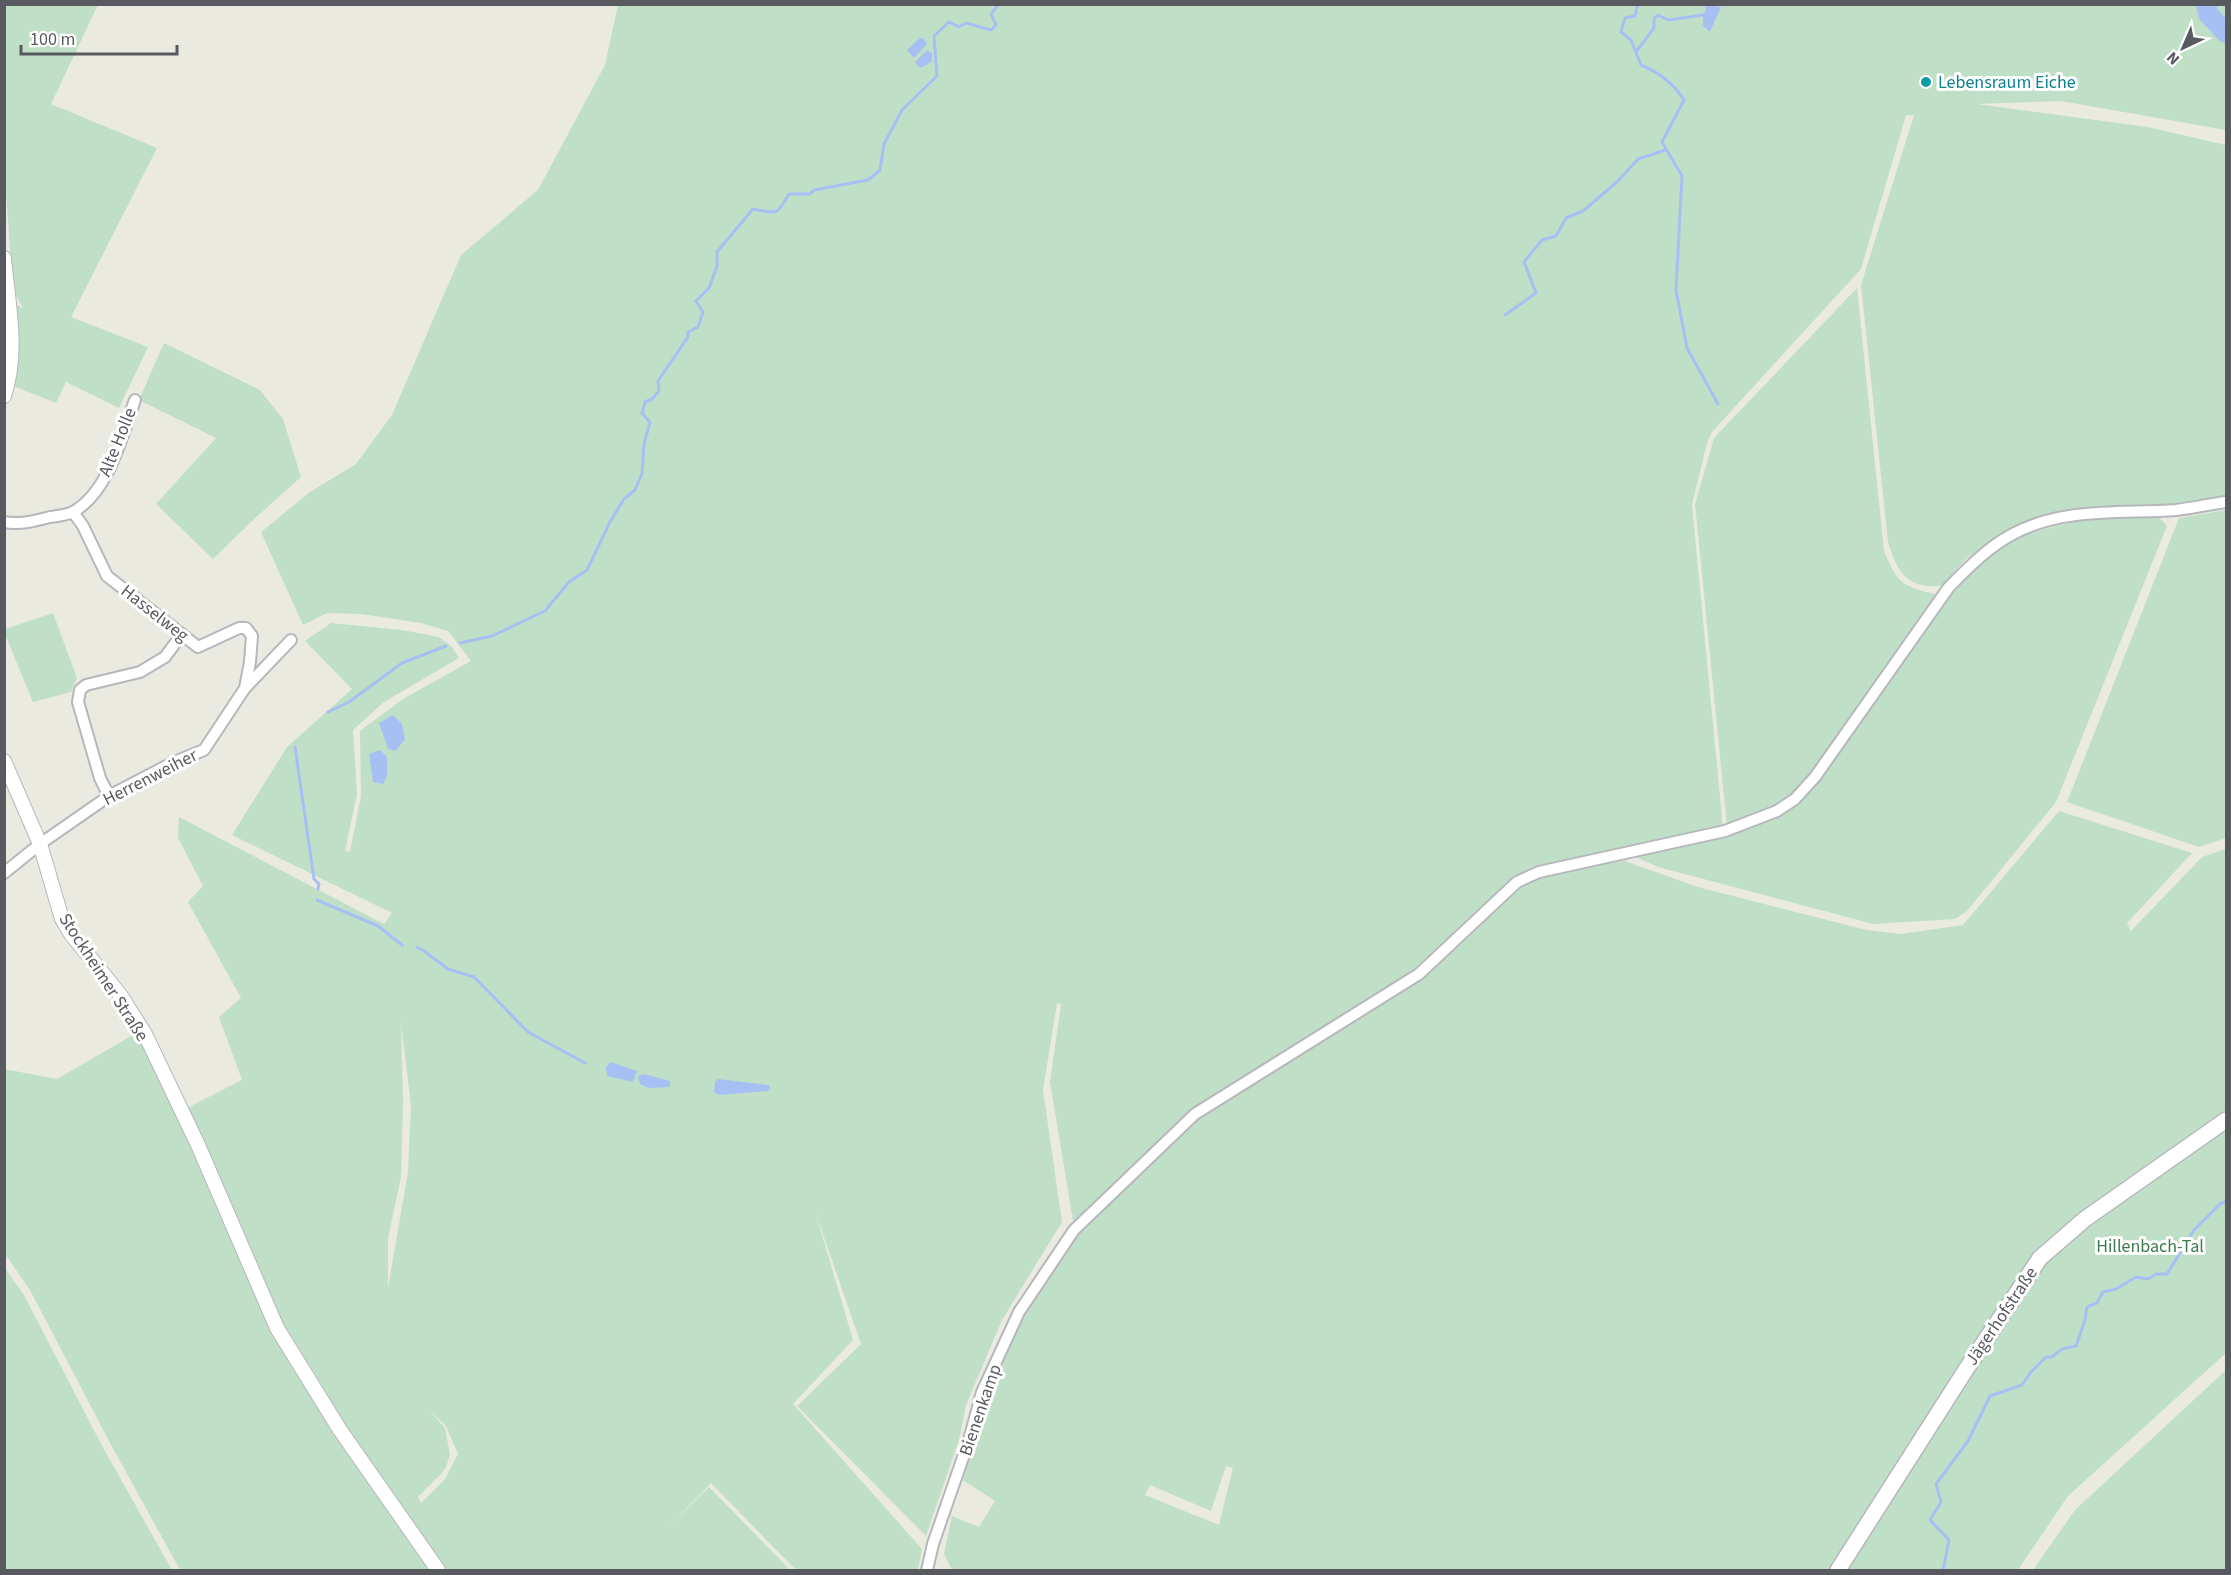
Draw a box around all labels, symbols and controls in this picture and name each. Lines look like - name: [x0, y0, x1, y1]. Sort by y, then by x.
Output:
- scale bar: [21, 18, 177, 56]
- north arrow: [2153, 18, 2213, 78]
- text: 100 m: [30, 27, 75, 52]
- text: N: [2162, 46, 2185, 70]
- place label: Lebensraum Eiche: [1938, 70, 2076, 95]
- marker: Lebensraum Eiche: [1919, 75, 1933, 89]
- street label: Alte Holle: [92, 404, 143, 480]
- street label: Hasselweg: [115, 579, 194, 648]
- street label: Herrenweiher: [99, 743, 202, 812]
- street label: Stockheimer Straße: [53, 908, 154, 1046]
- park label: Hillenbach-Tal: [2096, 1234, 2204, 1259]
- street label: Jägerhofstraße: [1959, 1262, 2044, 1370]
- street label: Bienenkamp: [953, 1361, 1008, 1459]

